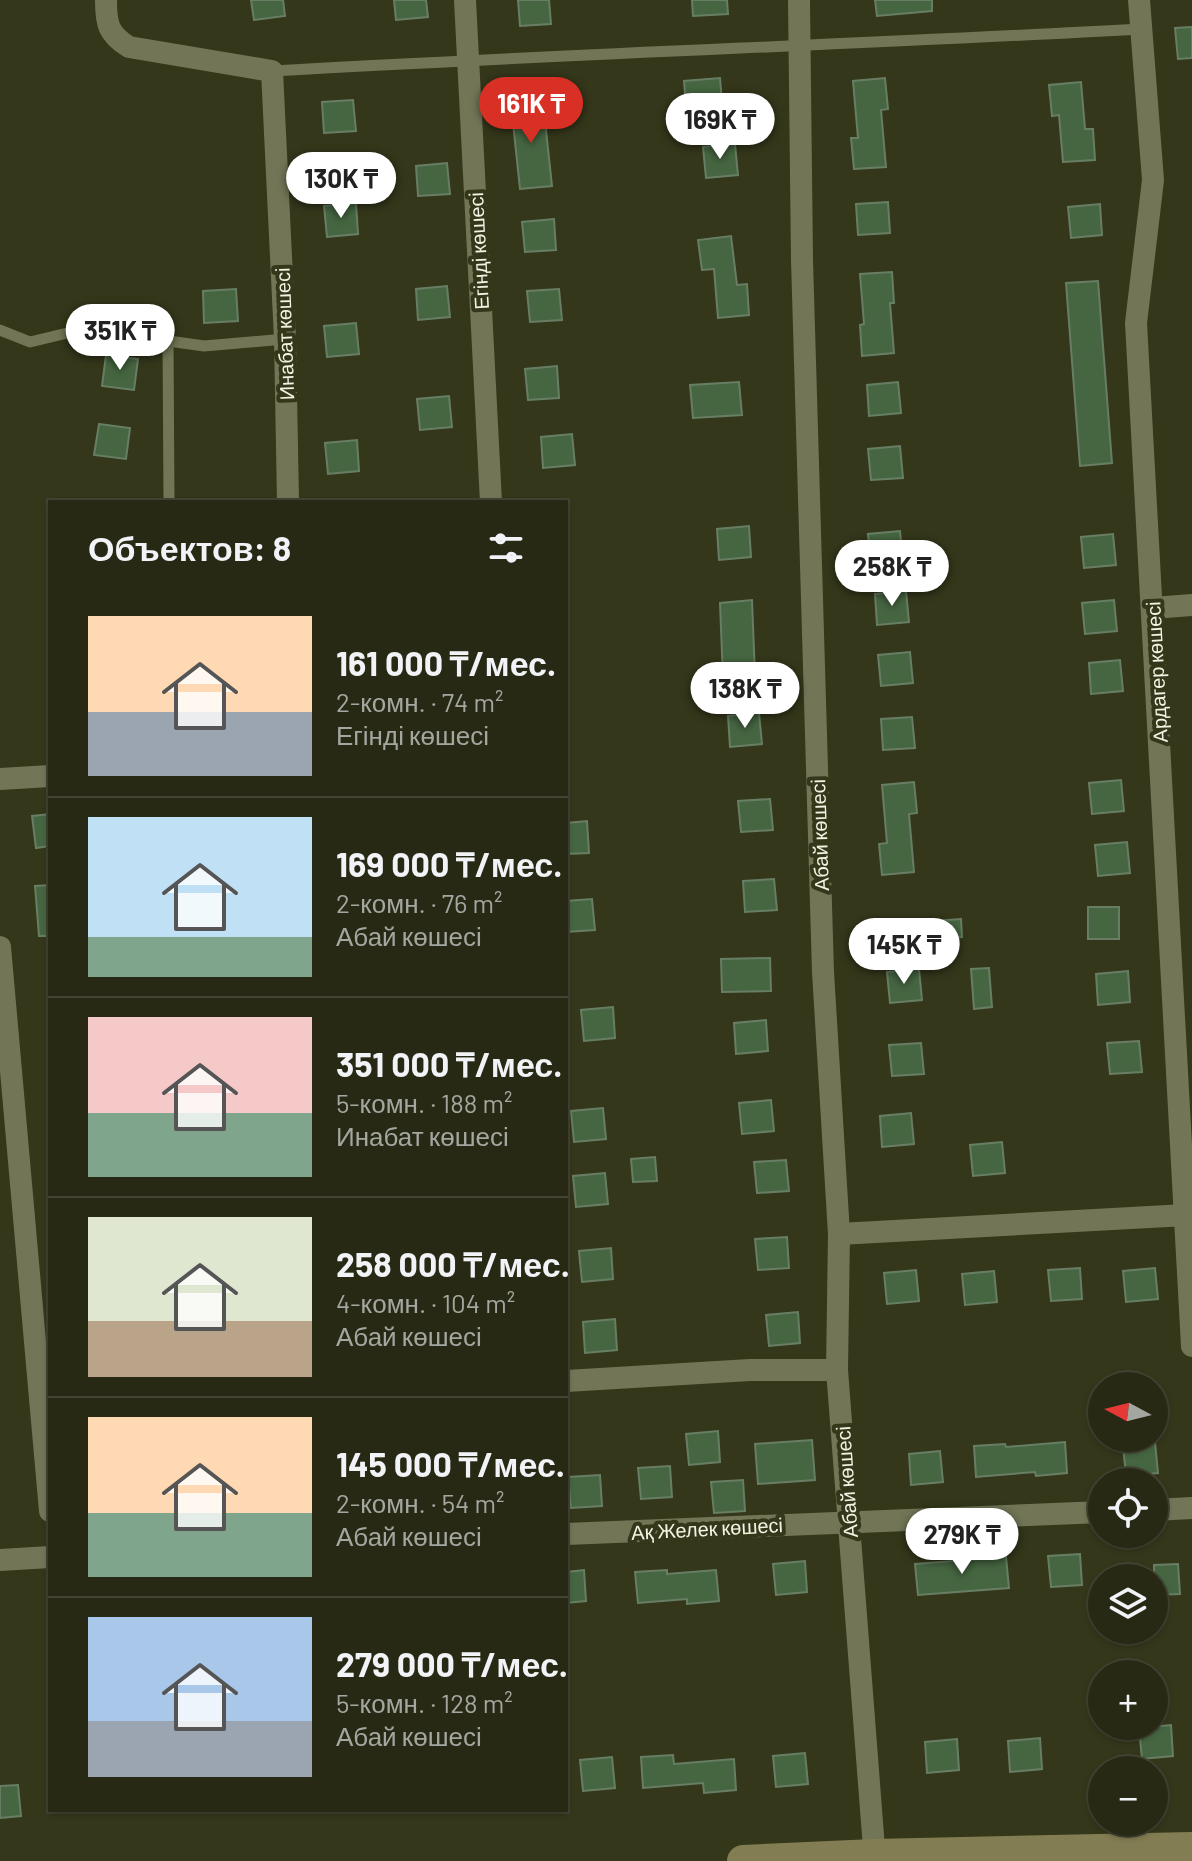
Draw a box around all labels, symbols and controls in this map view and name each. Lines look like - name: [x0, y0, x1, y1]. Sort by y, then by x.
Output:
- pin: 161K ₸: [466, 77, 596, 145]
- text: 161K ₸: [497, 87, 565, 118]
- pin: 169K ₸: [655, 93, 785, 161]
- text: 169K ₸: [684, 103, 756, 134]
- pin: 130K ₸: [276, 152, 406, 220]
- text: 130K ₸: [304, 162, 378, 193]
- street label: Егінді көшесі: [463, 192, 493, 310]
- street label: Инабат көшесі: [270, 267, 298, 401]
- pin: 351K ₸: [55, 304, 185, 372]
- text: 351K ₸: [84, 314, 156, 345]
- icon: filters: [484, 526, 528, 570]
- text: Объектов: 8: [88, 527, 291, 568]
- pin: 258K ₸: [827, 540, 957, 608]
- text: 258K ₸: [853, 550, 931, 581]
- street label: Ардагер көшесі: [1140, 601, 1172, 743]
- text: 161 000 ₸/мес.: [336, 642, 556, 683]
- icon: home: [152, 648, 248, 744]
- pin: 138K ₸: [680, 662, 810, 730]
- text: 138K ₸: [709, 672, 781, 703]
- text: 2-комн. · 74 m²: [336, 686, 503, 717]
- text: Егінді көшесі: [336, 719, 489, 750]
- street label: Абай көшесі: [805, 779, 833, 891]
- text: 169 000 ₸/мес.: [336, 843, 562, 884]
- icon: home: [152, 849, 248, 945]
- text: 2-комн. · 76 m²: [336, 887, 503, 918]
- pin: 145K ₸: [839, 918, 969, 986]
- text: Абай көшесі: [336, 920, 482, 951]
- text: 145K ₸: [867, 928, 941, 959]
- text: 351 000 ₸/мес.: [336, 1043, 562, 1084]
- icon: home: [152, 1049, 248, 1145]
- text: 5-комн. · 188 m²: [336, 1087, 512, 1118]
- text: Инабат көшесі: [336, 1120, 509, 1151]
- text: 258 000 ₸/мес.: [336, 1243, 570, 1284]
- icon: home: [152, 1249, 248, 1345]
- text: 4-комн. · 104 m²: [336, 1287, 515, 1318]
- text: Абай көшесі: [336, 1320, 482, 1351]
- north arrow: [1088, 1372, 1168, 1452]
- map controls: [1088, 1372, 1168, 1836]
- street label: Абай көшесі: [830, 1425, 862, 1539]
- text: 145 000 ₸/мес.: [336, 1443, 565, 1484]
- icon: home: [152, 1449, 248, 1545]
- button: locate: [1088, 1468, 1168, 1548]
- text: 2-комн. · 54 m²: [336, 1487, 505, 1518]
- pin: 279K ₸: [897, 1508, 1027, 1576]
- street label: Ақ Желек көшесі: [631, 1512, 783, 1544]
- text: 279K ₸: [924, 1518, 1000, 1549]
- text: Абай көшесі: [336, 1520, 482, 1551]
- button: layers: [1088, 1564, 1168, 1644]
- text: 279 000 ₸/мес.: [336, 1643, 568, 1684]
- icon: home: [152, 1649, 248, 1745]
- button: +: [1088, 1660, 1168, 1740]
- text: 5-комн. · 128 m²: [336, 1687, 513, 1718]
- text: Абай көшесі: [336, 1720, 482, 1751]
- button: −: [1088, 1756, 1168, 1836]

